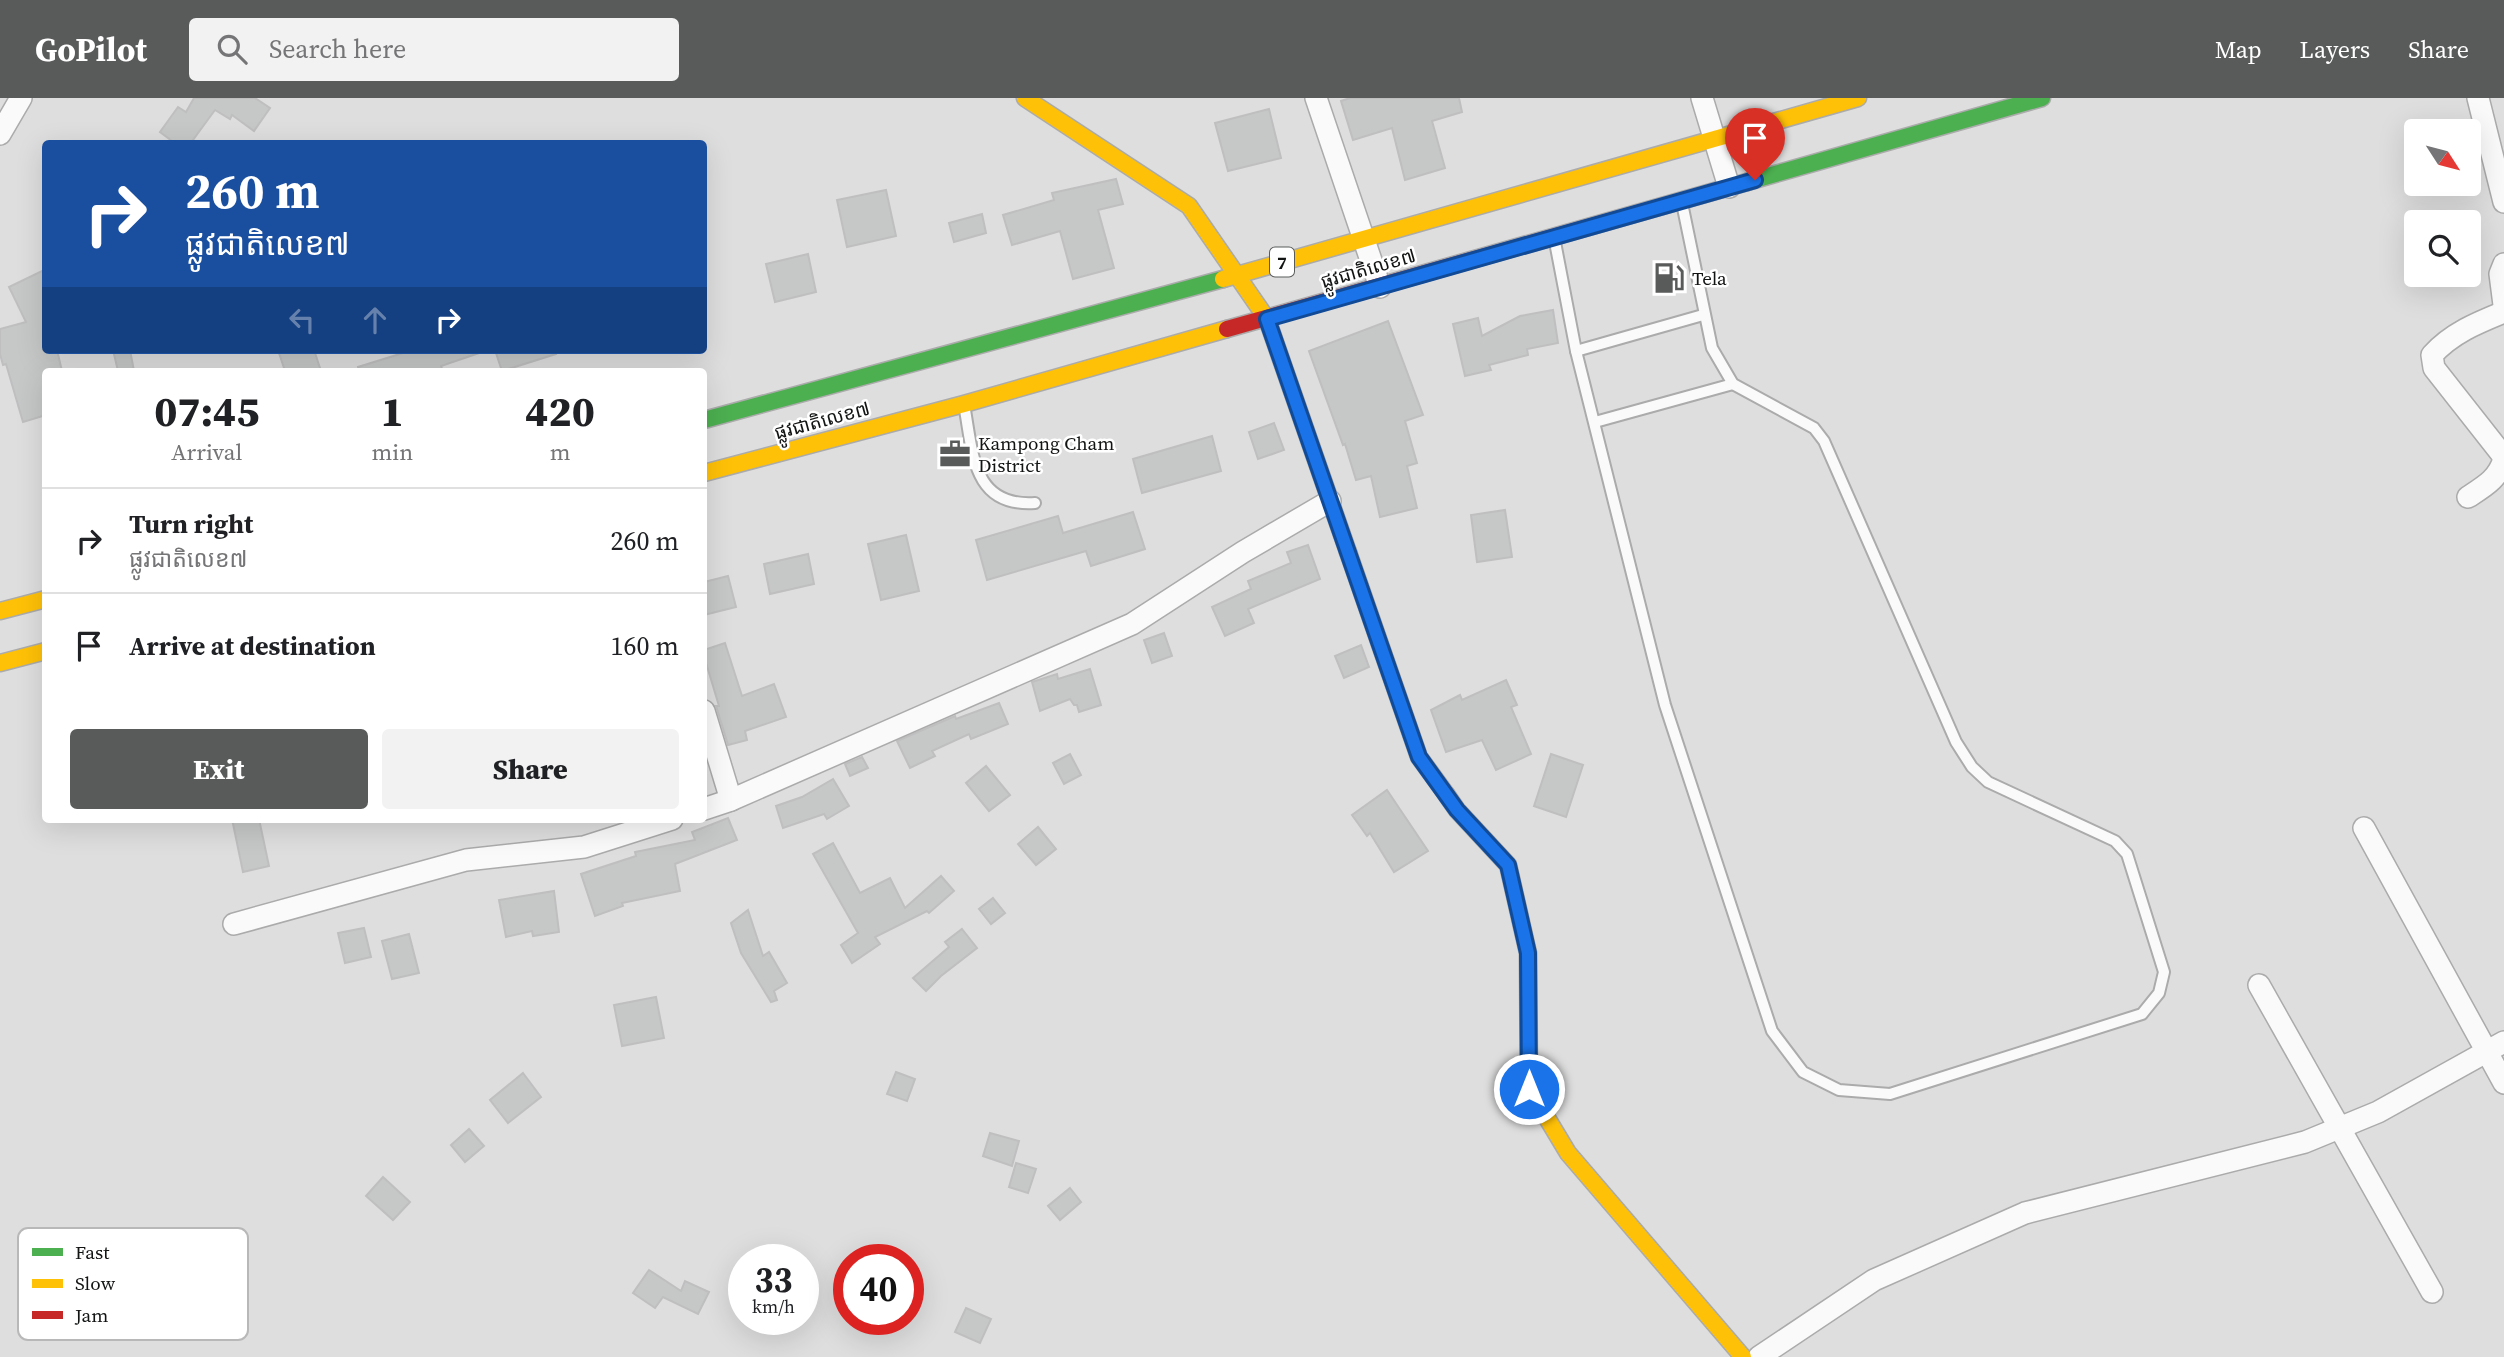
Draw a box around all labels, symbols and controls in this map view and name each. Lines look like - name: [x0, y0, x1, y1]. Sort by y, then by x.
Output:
- search box: [189, 18, 679, 81]
- text: GoPilot: [35, 27, 147, 72]
- icon: search: [213, 30, 251, 68]
- text: Search here: [269, 31, 406, 67]
- text: Map: [2215, 33, 2262, 66]
- text: Layers: [2300, 33, 2370, 66]
- text: Share: [2408, 33, 2469, 66]
- pin: [1725, 108, 1785, 180]
- icon: arrive: [1736, 119, 1774, 157]
- north arrow: [2404, 119, 2482, 196]
- map controls: [2404, 119, 2481, 287]
- text: 260 m: [185, 157, 320, 224]
- icon: right: [70, 168, 161, 259]
- button: search: [2404, 210, 2481, 287]
- text: ផ្លូវជាតិលេខ៧: [185, 222, 350, 266]
- street label: ផ្លូវជាតិលេខ៧: [1317, 242, 1420, 298]
- road number: 7: [1270, 247, 1294, 276]
- fuel station icon: Tela: [1652, 261, 1686, 295]
- place label: Tela: [1692, 265, 1727, 291]
- icon: left: [283, 301, 321, 339]
- icon: ahead: [356, 301, 394, 339]
- icon: right: [429, 301, 467, 339]
- text: 07:45: [154, 382, 259, 440]
- text: 1: [381, 382, 404, 440]
- text: 420: [525, 382, 595, 440]
- street label: ផ្លូវជាតិលេខ៧: [771, 395, 874, 450]
- place label: Kampong Cham District: [978, 430, 1114, 478]
- text: Arrival: [171, 436, 242, 468]
- text: min: [372, 436, 413, 468]
- text: m: [550, 436, 570, 468]
- office icon: Kampong Cham District: [938, 437, 972, 471]
- text: Turn right: [129, 506, 253, 542]
- icon: right: [70, 522, 108, 560]
- text: 260 m: [611, 523, 679, 559]
- text: ផ្លូវជាតិលេខ៧: [129, 543, 247, 575]
- icon: arrive: [70, 627, 108, 665]
- text: Arrive at destination: [129, 628, 376, 664]
- text: 160 m: [611, 628, 679, 664]
- button: Exit: [70, 729, 368, 809]
- button: Share: [382, 729, 679, 809]
- position arrow: [1492, 1052, 1566, 1126]
- legend: [18, 1228, 248, 1340]
- text: Fast: [75, 1239, 110, 1265]
- speed limit sign: 40: [833, 1244, 924, 1335]
- text: 33: [755, 1256, 792, 1304]
- text: Slow: [75, 1270, 116, 1296]
- text: km/h: [752, 1294, 795, 1319]
- text: Jam: [74, 1302, 108, 1328]

